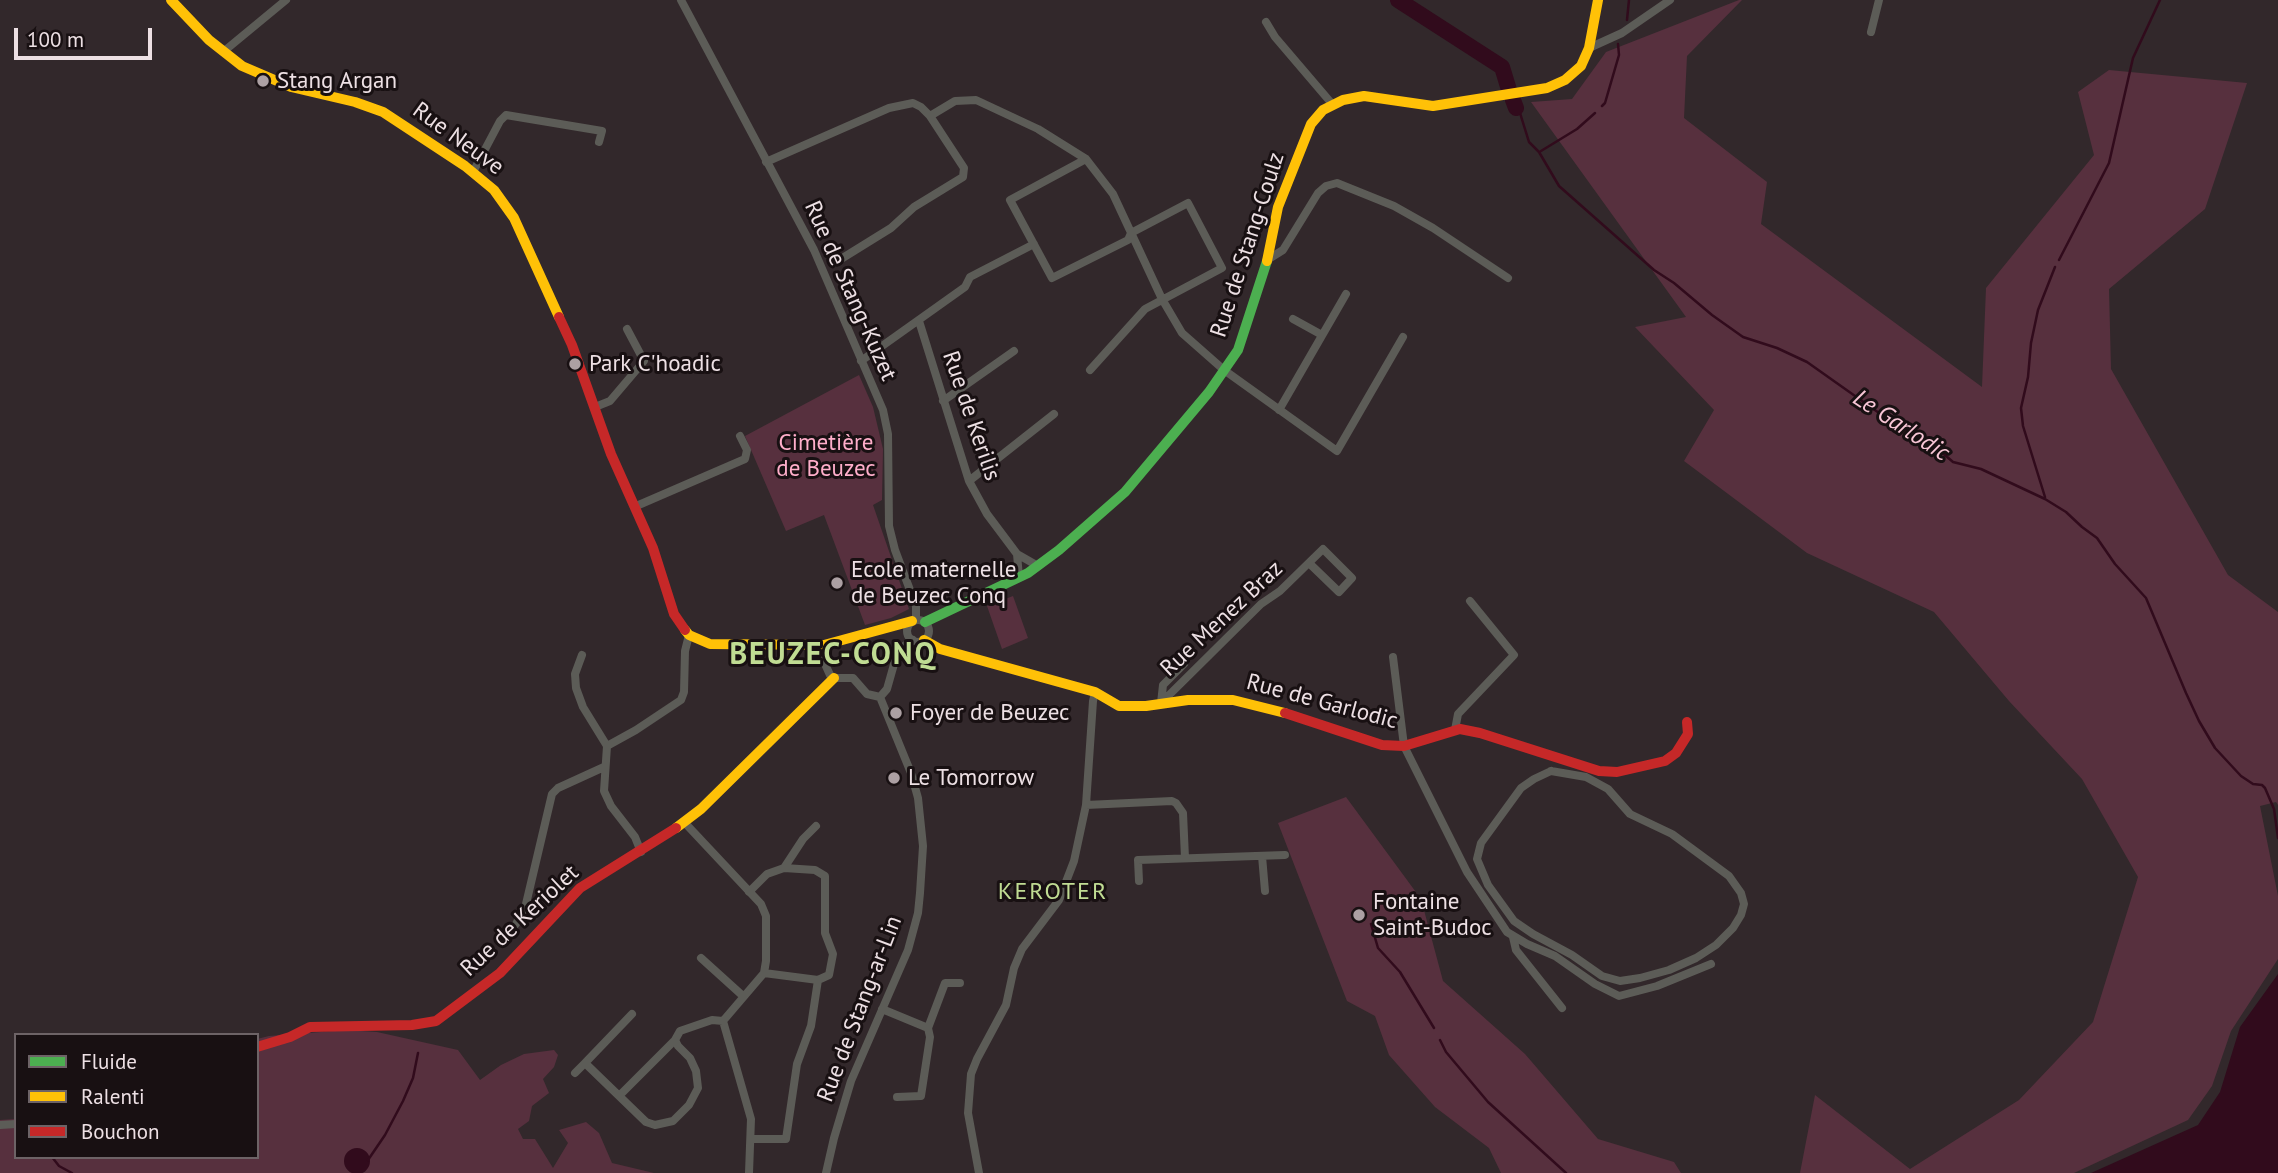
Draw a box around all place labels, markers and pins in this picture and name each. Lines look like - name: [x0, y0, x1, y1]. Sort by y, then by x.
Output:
- place label: Stang Argan: [277, 67, 397, 95]
- marker: Stang Argan: [255, 73, 271, 89]
- place label: Park C'hoadic: [589, 350, 721, 378]
- marker: Park C'hoadic: [567, 356, 583, 372]
- place label: Ecole maternelle de Beuzec Conq: [851, 556, 1017, 610]
- marker: Ecole maternelle de Beuzec Conq: [829, 575, 845, 591]
- place label: Foyer de Beuzec: [910, 699, 1069, 727]
- marker: Foyer de Beuzec: [888, 705, 904, 721]
- place label: Le Tomorrow: [908, 764, 1034, 792]
- marker: Le Tomorrow: [886, 770, 902, 786]
- place label: Fontaine Saint-Budoc: [1373, 888, 1492, 942]
- marker: Fontaine Saint-Budoc: [1351, 907, 1367, 923]

